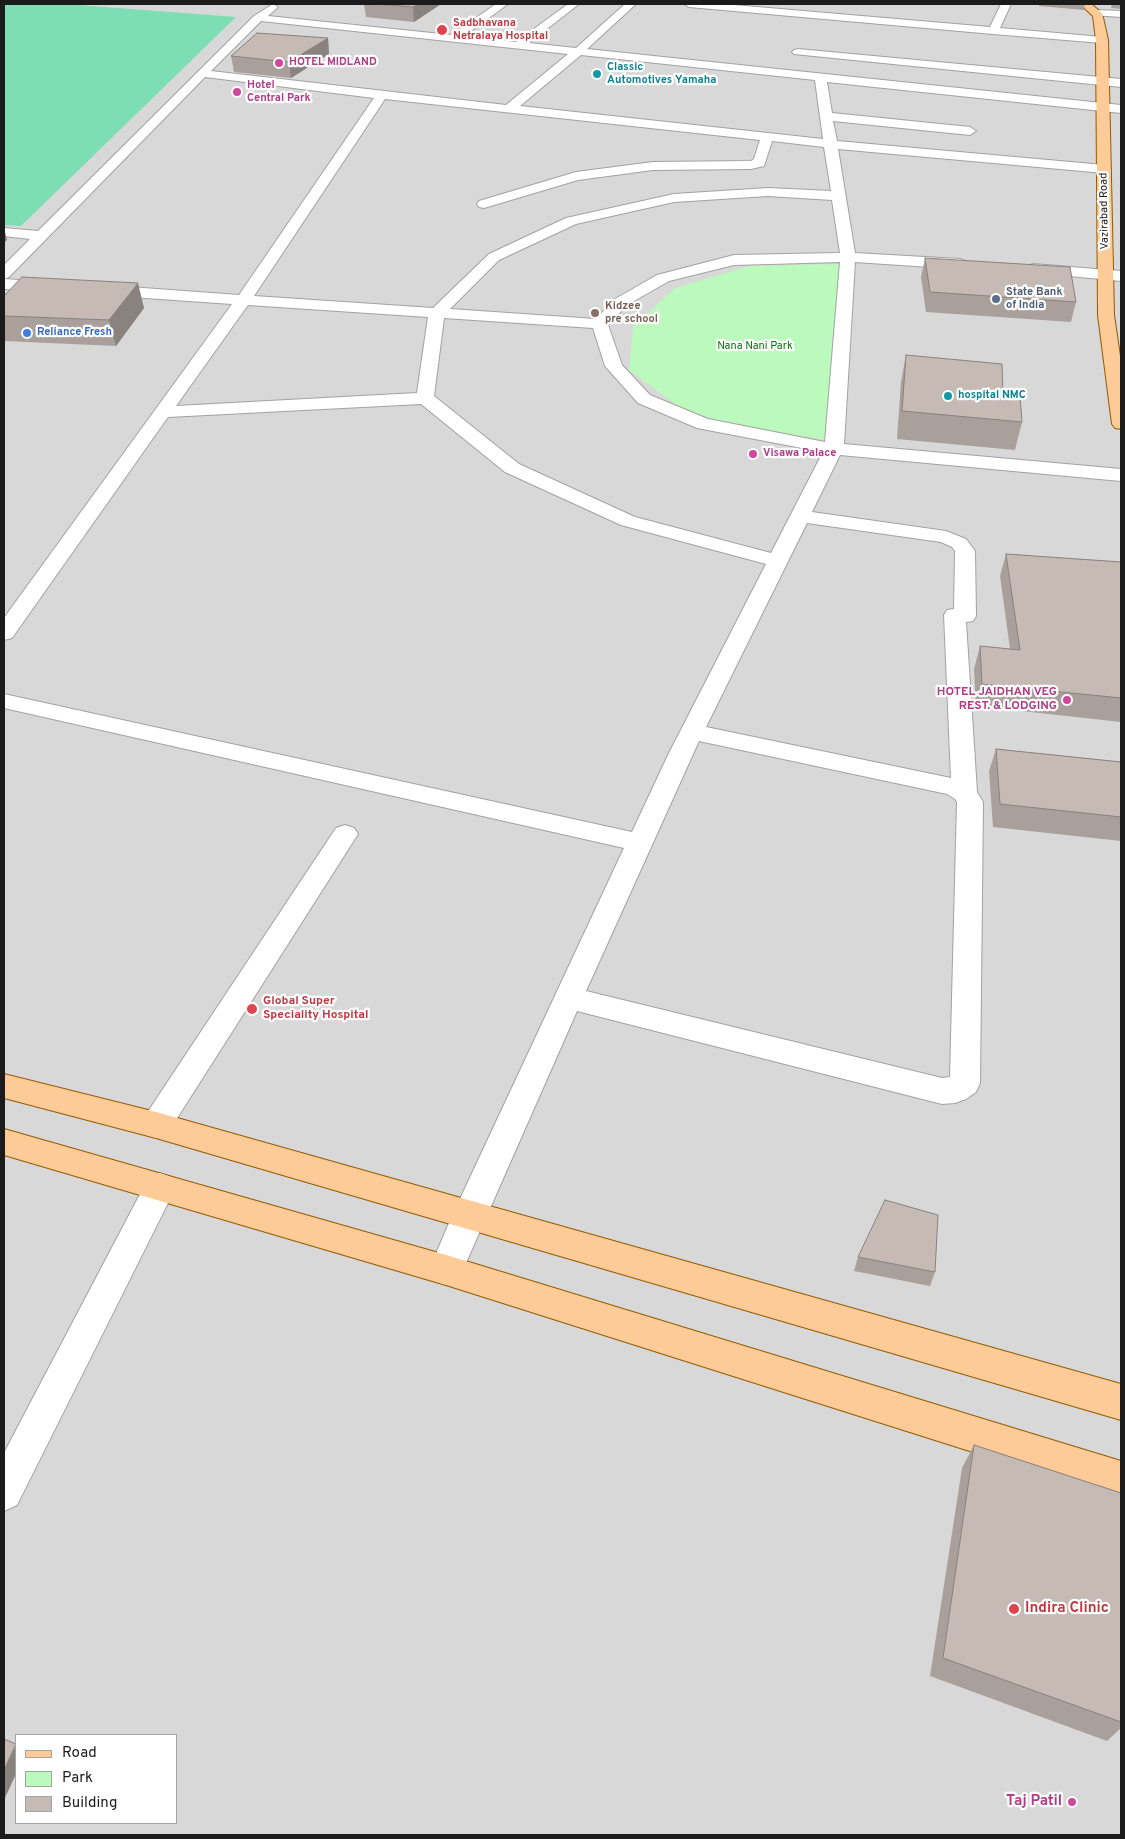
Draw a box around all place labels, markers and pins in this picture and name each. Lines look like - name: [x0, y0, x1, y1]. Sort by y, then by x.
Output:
- place label: Sadbhavana Netralaya Hospital: [453, 17, 548, 43]
- marker: Sadbhavana Netralaya Hospital: [435, 23, 449, 37]
- place label: HOTEL MIDLAND: [289, 56, 377, 70]
- marker: HOTEL MIDLAND: [273, 57, 285, 69]
- place label: Classic Automotives Yamaha: [607, 61, 716, 87]
- marker: Classic Automotives Yamaha: [591, 68, 603, 80]
- place label: Hotel Central Park: [247, 79, 311, 105]
- marker: Hotel Central Park: [231, 86, 243, 98]
- place label: State Bank of India: [1006, 286, 1063, 312]
- marker: State Bank of India: [990, 293, 1002, 305]
- place label: Kidzee pre school: [605, 300, 658, 326]
- marker: Kidzee pre school: [589, 307, 601, 319]
- place label: Reliance Fresh: [37, 326, 112, 340]
- marker: Reliance Fresh: [21, 327, 33, 339]
- place label: hospital NMC: [958, 389, 1026, 403]
- marker: hospital NMC: [942, 390, 954, 402]
- place label: Visawa Palace: [763, 447, 836, 461]
- marker: Visawa Palace: [747, 448, 759, 460]
- place label: HOTEL JAIDHAN VEG REST. & LODGING: [937, 686, 1057, 714]
- marker: HOTEL JAIDHAN VEG REST. & LODGING: [1061, 694, 1073, 706]
- place label: Global Super Speciality Hospital: [263, 995, 368, 1023]
- marker: Global Super Speciality Hospital: [245, 1002, 259, 1016]
- place label: Indira Clinic: [1025, 1600, 1109, 1618]
- marker: Indira Clinic: [1007, 1602, 1021, 1616]
- place label: Taj Patil: [1006, 1793, 1062, 1811]
- marker: Taj Patil: [1066, 1796, 1078, 1808]

